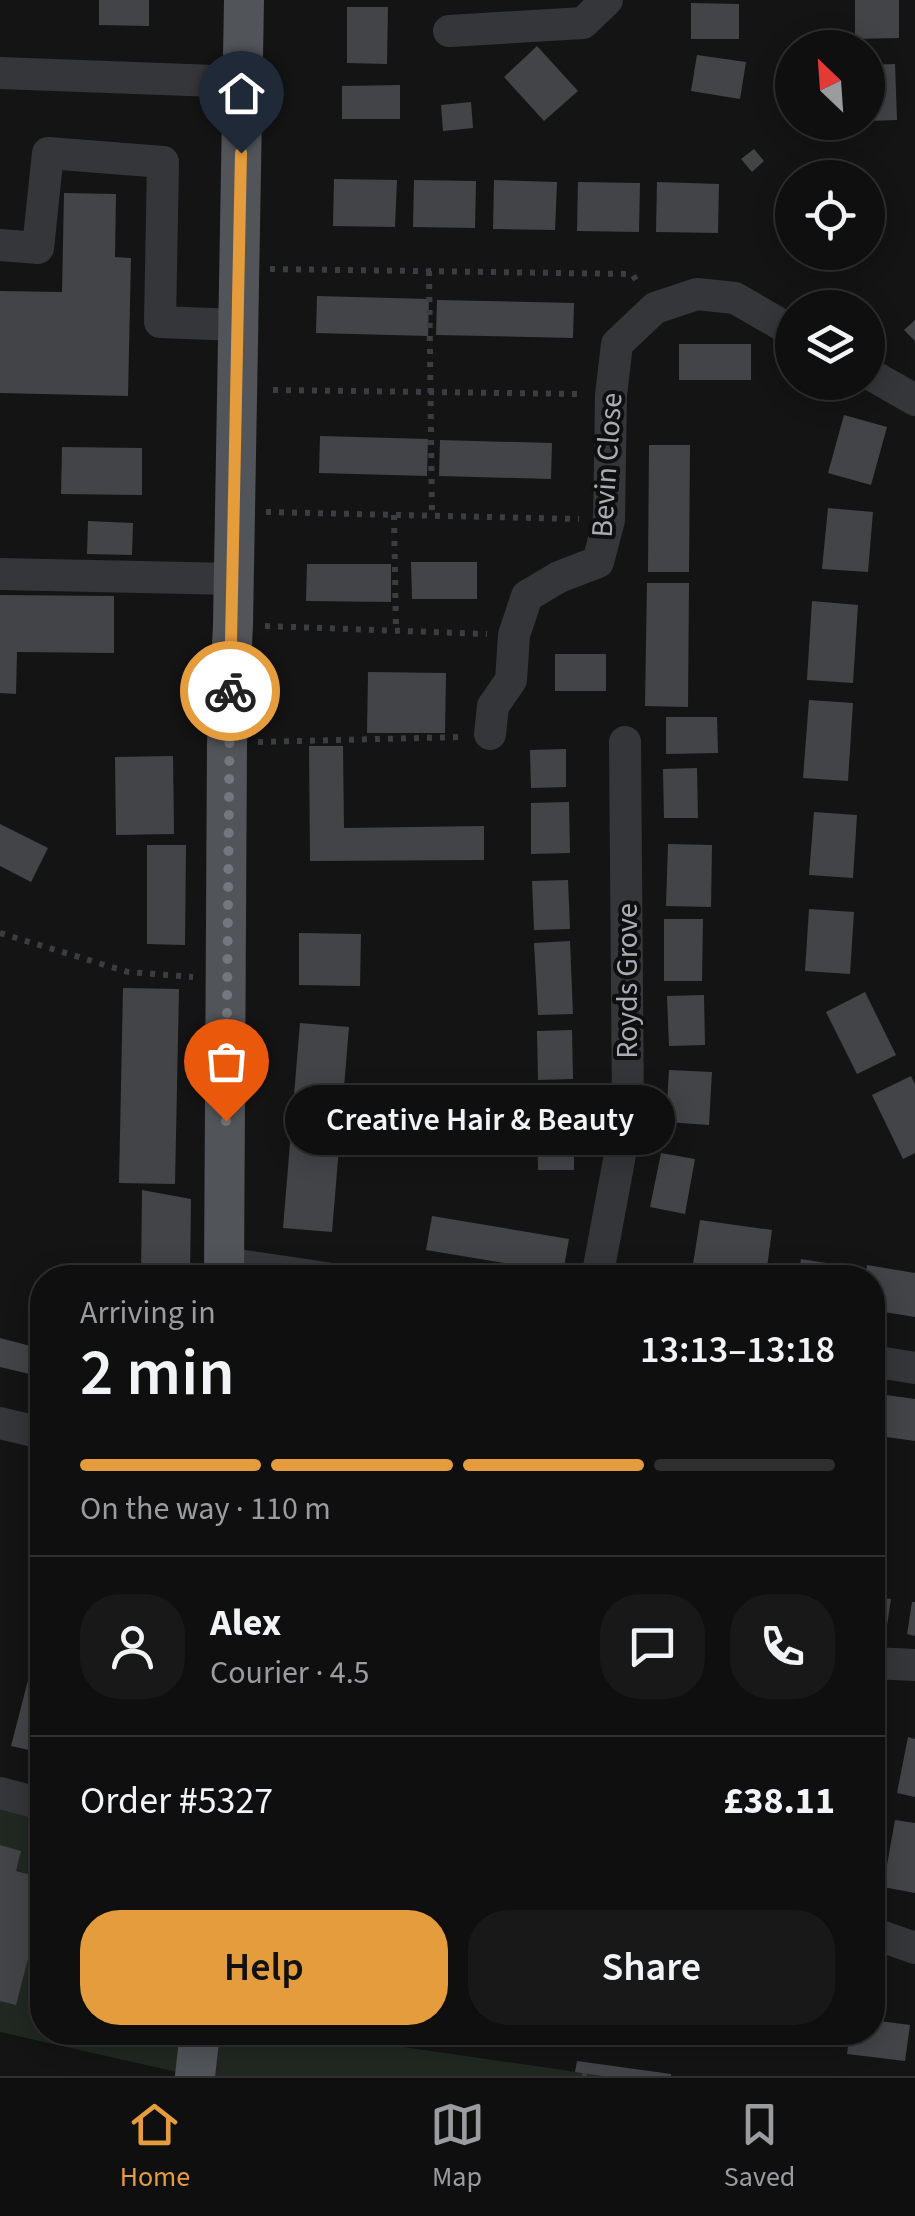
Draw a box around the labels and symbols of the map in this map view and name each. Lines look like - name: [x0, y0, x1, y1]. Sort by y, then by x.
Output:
- north arrow: [775, 30, 885, 140]
- pin: [199, 51, 284, 154]
- street label: Bevin Close: [580, 391, 634, 539]
- courier: [180, 641, 280, 741]
- street label: Royds Grove: [606, 903, 649, 1059]
- pin: [184, 1019, 269, 1122]
- callout: Creative Hair & Beauty: [286, 1086, 676, 1156]

